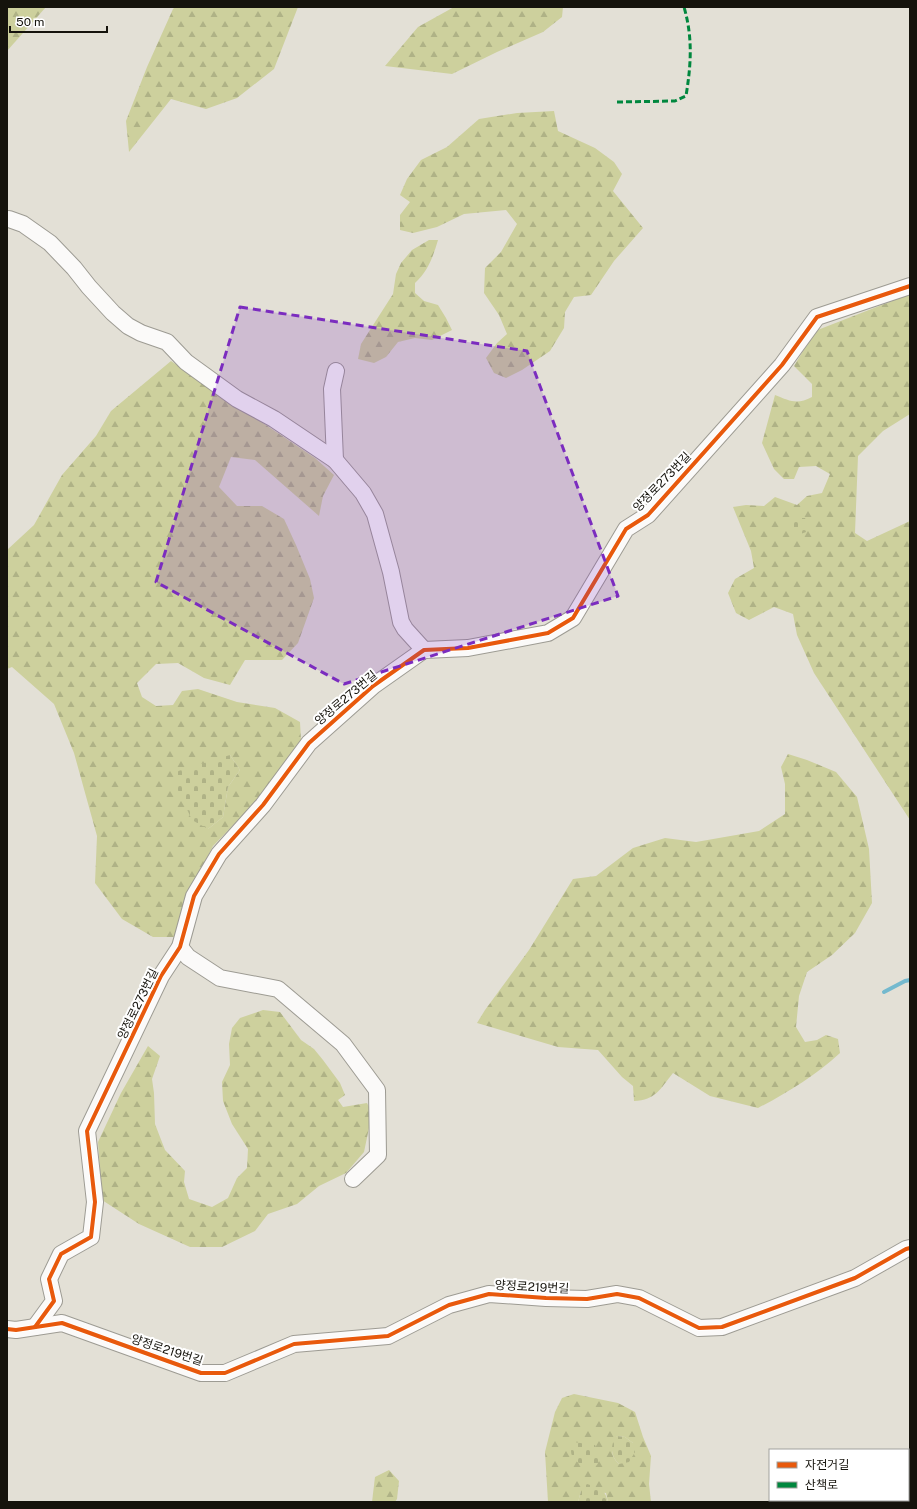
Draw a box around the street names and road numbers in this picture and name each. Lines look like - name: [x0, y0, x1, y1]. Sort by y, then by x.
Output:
- street label: 양정로273번길: [630, 449, 694, 515]
- street label: 양정로273번길: [312, 668, 380, 728]
- street label: 양정로273번길: [115, 966, 161, 1042]
- street label: 양정로219번길: [494, 1278, 570, 1296]
- street label: 양정로219번길: [129, 1332, 205, 1368]

